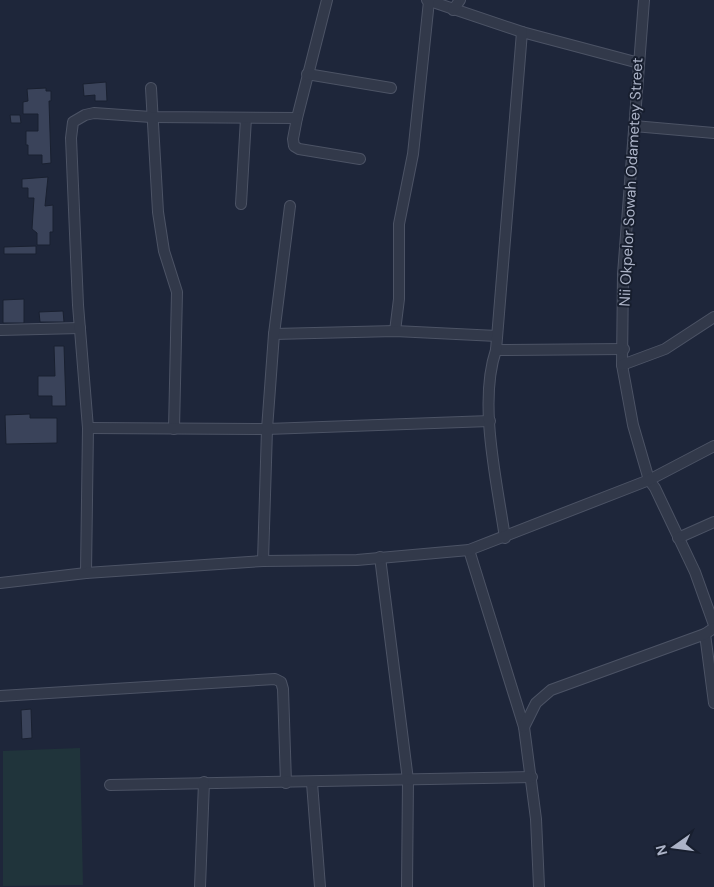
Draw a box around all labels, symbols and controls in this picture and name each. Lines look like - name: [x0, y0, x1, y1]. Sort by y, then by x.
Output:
- street label: Nii Okpelor Sowah Odametey Street: [614, 57, 648, 307]
- north arrow: [649, 822, 699, 872]
- text: N: [651, 843, 671, 857]

